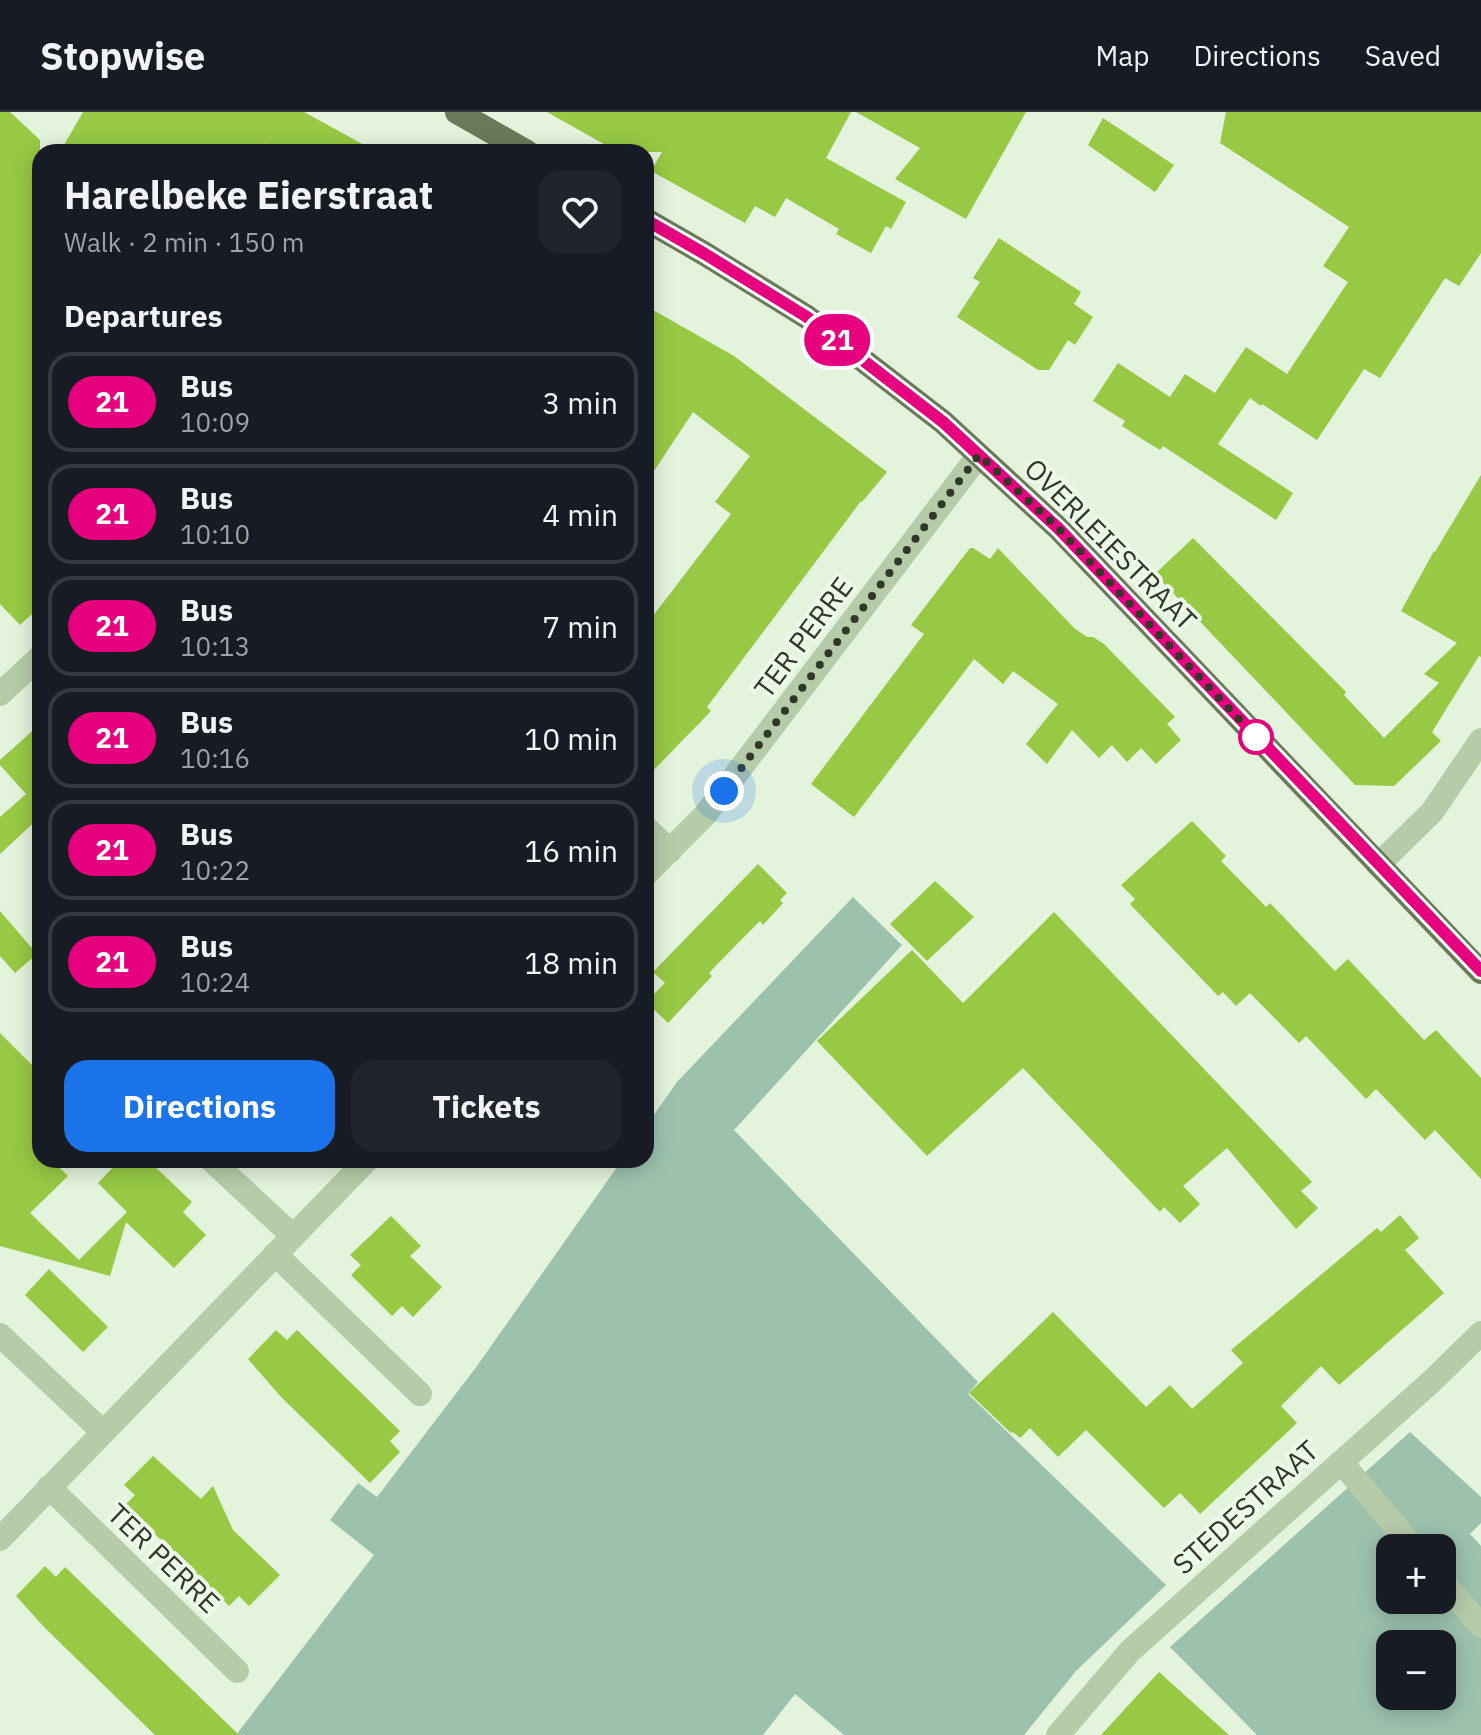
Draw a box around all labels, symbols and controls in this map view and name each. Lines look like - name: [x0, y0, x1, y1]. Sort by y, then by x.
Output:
- text: Stopwise: [40, 31, 205, 80]
- text: Map: [1095, 37, 1149, 74]
- text: Directions: [1193, 37, 1321, 74]
- text: Saved: [1365, 37, 1441, 74]
- text: Harelbeke Eierstraat: [64, 170, 433, 219]
- button: heart: [538, 170, 622, 254]
- text: Walk · 2 min · 150 m: [64, 225, 304, 259]
- text: Departures: [64, 296, 223, 335]
- line badge: 21: [801, 314, 873, 366]
- text: 21: [820, 321, 854, 358]
- text: Bus: [180, 366, 233, 405]
- text: 21: [95, 383, 129, 420]
- text: 3 min: [542, 383, 618, 422]
- text: 10:09: [180, 405, 250, 439]
- street label: OVERLEIESTRAAT: [1017, 450, 1205, 638]
- text: Bus: [180, 478, 233, 517]
- text: 21: [95, 495, 129, 532]
- text: 4 min: [542, 495, 618, 534]
- text: 10:10: [180, 517, 250, 551]
- street label: TER PERRE: [745, 569, 861, 705]
- text: Bus: [180, 590, 233, 629]
- text: 21: [95, 607, 129, 644]
- text: 7 min: [542, 607, 618, 646]
- text: 10:13: [180, 629, 250, 663]
- text: Bus: [180, 702, 233, 741]
- text: 21: [95, 719, 129, 756]
- text: 10 min: [524, 719, 618, 758]
- unlabelled marker: [1239, 720, 1273, 754]
- text: 10:16: [180, 741, 250, 775]
- your location: [704, 771, 744, 811]
- text: Bus: [180, 814, 233, 853]
- text: 21: [95, 831, 129, 868]
- text: 16 min: [524, 831, 618, 870]
- text: 10:22: [180, 853, 250, 887]
- text: Bus: [180, 926, 233, 965]
- text: 21: [95, 943, 129, 980]
- text: 18 min: [524, 943, 618, 982]
- text: 10:24: [180, 965, 250, 999]
- button: Directions: [64, 1060, 335, 1152]
- button: Tickets: [351, 1060, 622, 1152]
- street label: STEDESTRAAT: [1164, 1432, 1326, 1582]
- street label: TER PERRE: [100, 1495, 228, 1621]
- map controls: [1376, 1534, 1456, 1710]
- button: +: [1376, 1534, 1456, 1614]
- button: −: [1376, 1630, 1456, 1710]

